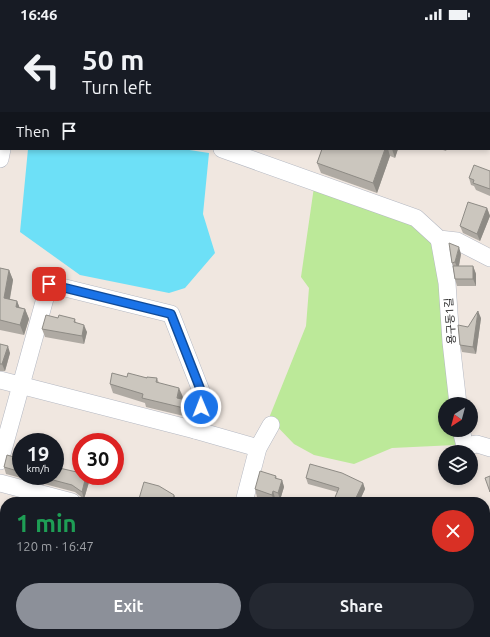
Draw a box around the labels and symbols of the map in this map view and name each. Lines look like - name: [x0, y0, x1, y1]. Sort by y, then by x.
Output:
- pin: [32, 267, 66, 301]
- street label: 용구동1길: [442, 297, 458, 345]
- position arrow: [180, 386, 222, 428]
- north arrow: [438, 397, 478, 437]
- speed limit sign: 30: [72, 433, 124, 485]

